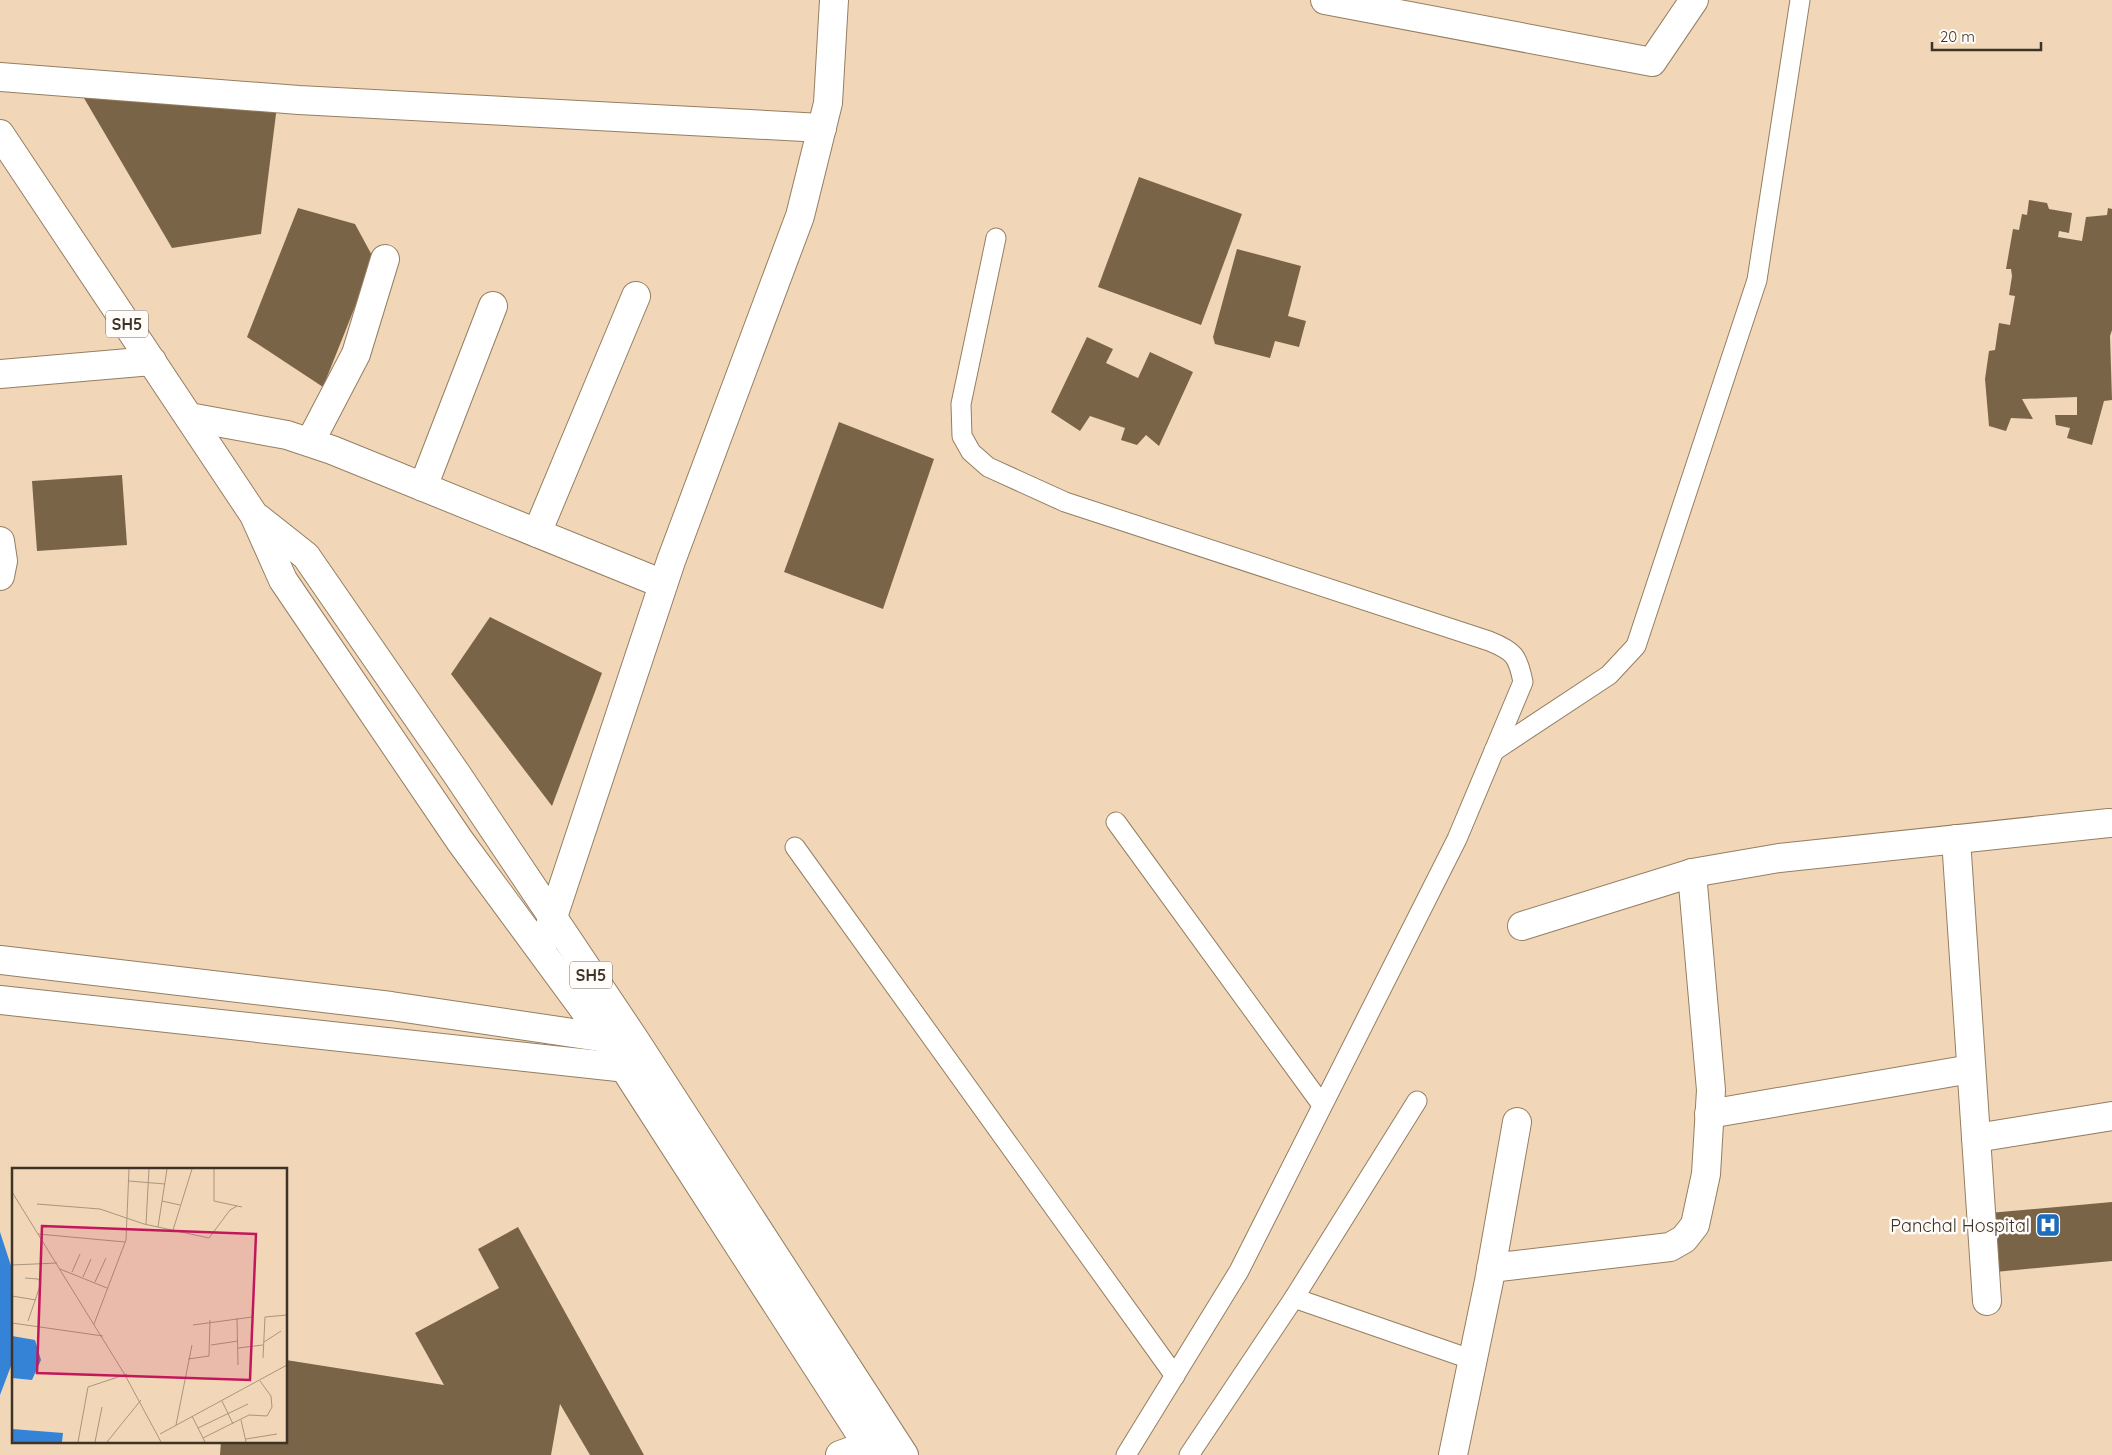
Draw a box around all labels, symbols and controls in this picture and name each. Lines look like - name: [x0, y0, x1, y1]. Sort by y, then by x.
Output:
- scale bar: [1932, 20, 2041, 52]
- text: 20 m: [1940, 27, 1975, 46]
- road number: SH5: [106, 310, 148, 338]
- road number: SH5: [570, 962, 612, 988]
- inset map: [12, 1168, 288, 1442]
- hospital icon: Panchal Hospital: [2035, 1212, 2061, 1238]
- place label: Panchal Hospital: [1890, 1214, 2030, 1237]

